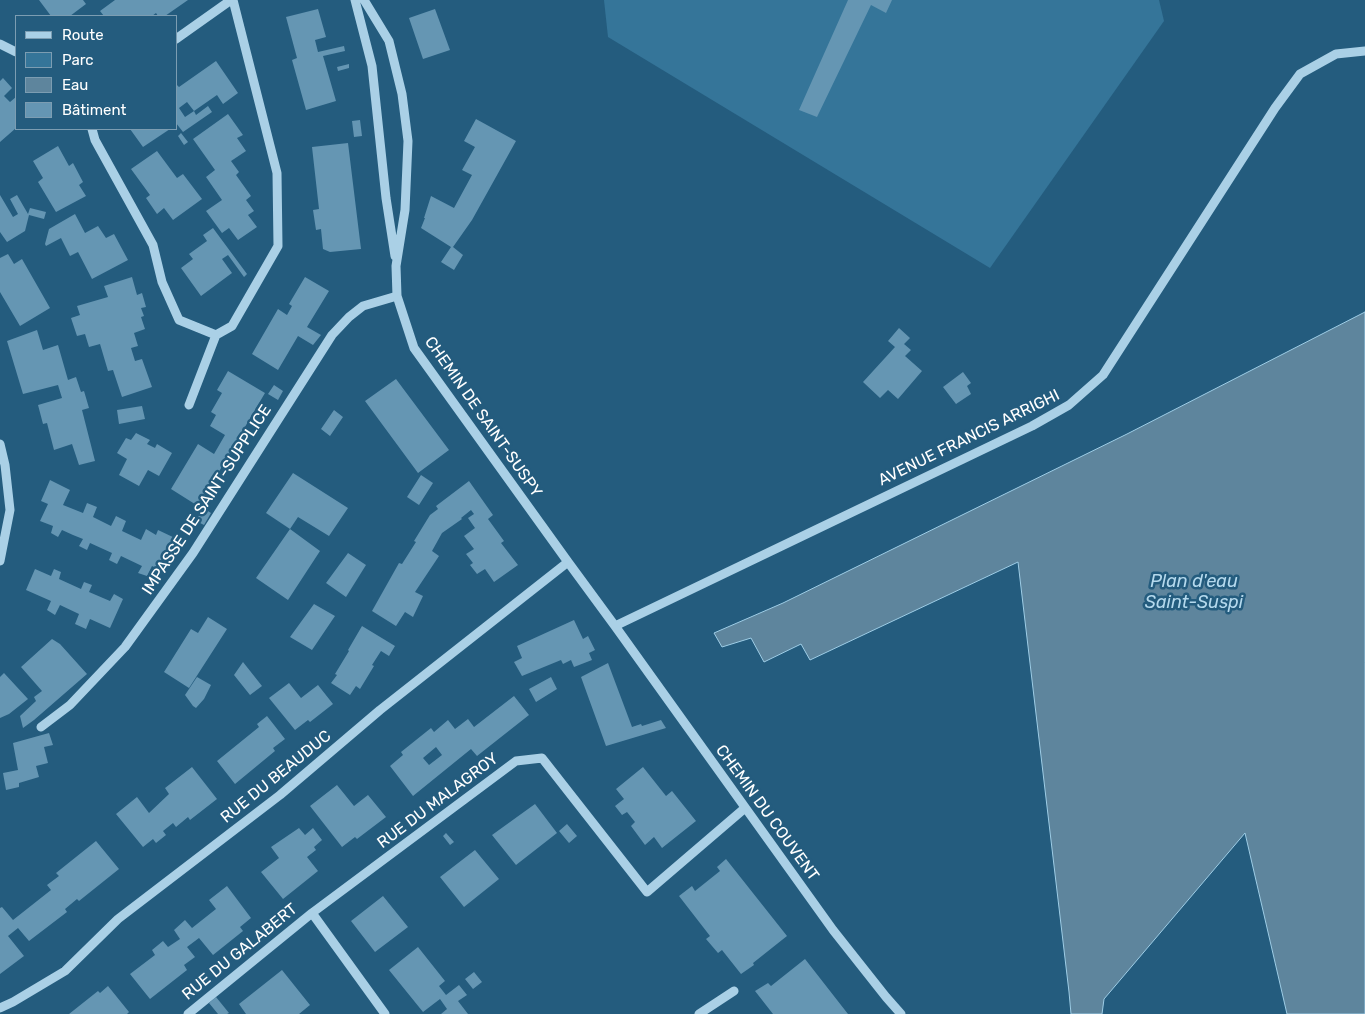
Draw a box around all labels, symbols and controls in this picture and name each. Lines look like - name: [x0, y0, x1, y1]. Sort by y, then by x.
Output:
- legend: [15, 15, 178, 130]
- text: Route: [62, 26, 104, 44]
- text: Parc: [62, 51, 94, 69]
- text: Eau: [62, 76, 88, 94]
- text: Bâtiment: [62, 101, 126, 119]
- street label: CHEMIN DE SAINT-SUSPY: [420, 333, 546, 501]
- street label: AVENUE FRANCIS ARRIGHI: [875, 386, 1063, 490]
- street label: IMPASSE DE SAINT-SUPPLICE: [138, 401, 276, 599]
- water label: Plan d'eau Saint-Suspi: [1145, 571, 1243, 614]
- street label: RUE DU BEAUDUC: [217, 727, 335, 827]
- street label: CHEMIN DU COUVENT: [711, 741, 823, 885]
- street label: RUE DU MALAGROY: [374, 749, 502, 853]
- street label: RUE DU GALABERT: [179, 900, 301, 1004]

